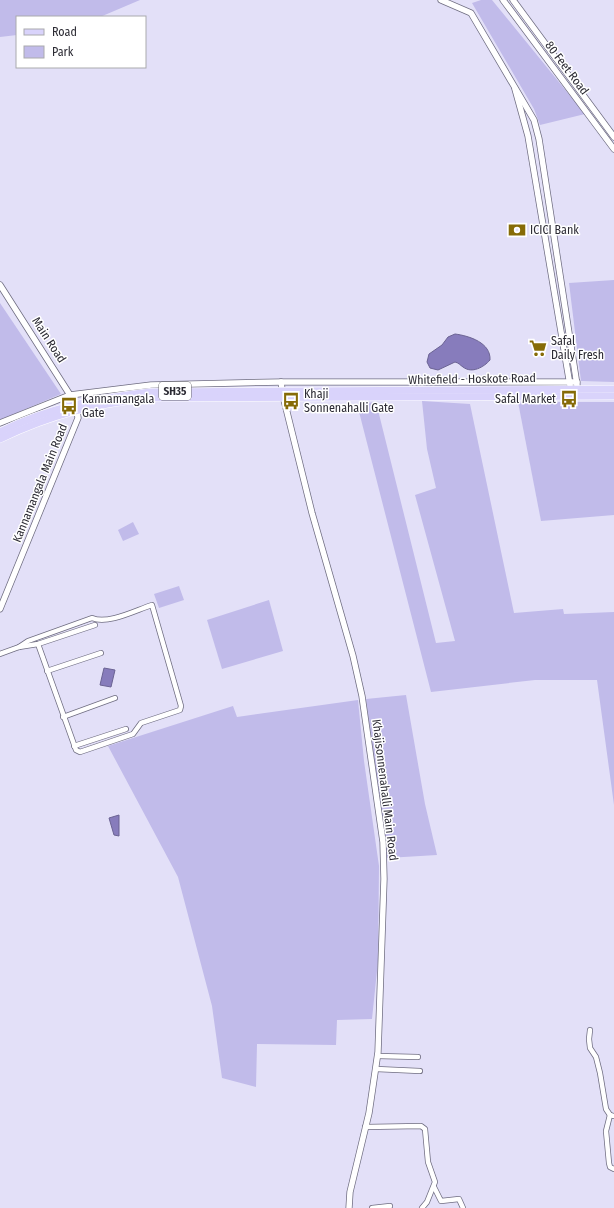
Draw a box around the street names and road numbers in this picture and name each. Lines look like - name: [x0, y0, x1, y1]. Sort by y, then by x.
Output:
- street label: 80 Feet Road: [542, 38, 592, 98]
- street label: Main Road: [29, 315, 69, 365]
- street label: Whitefield - Hoskote Road: [408, 371, 536, 387]
- road number: SH35: [159, 382, 191, 400]
- street label: Kannamangala Main Road: [10, 422, 70, 544]
- street label: Khajisonnenahalli Main Road: [369, 718, 401, 862]

